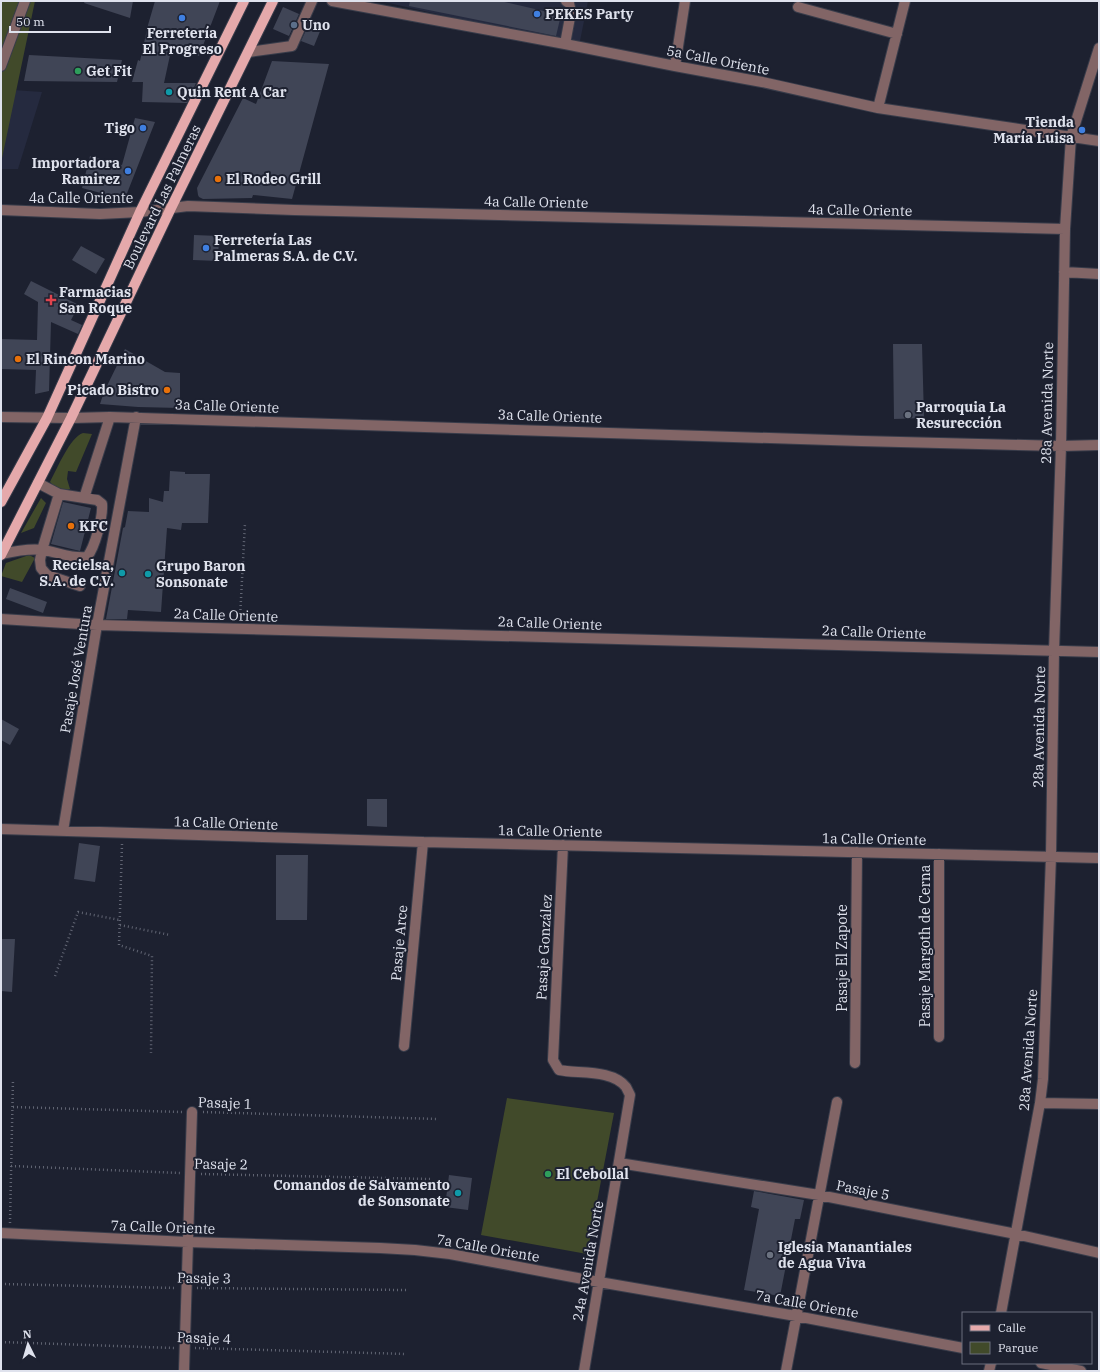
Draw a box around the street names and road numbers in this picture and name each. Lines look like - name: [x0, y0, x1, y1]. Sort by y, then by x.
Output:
- street label: 5a Calle Oriente: [665, 41, 771, 79]
- street label: Boulevard Las Palmeras: [119, 122, 205, 272]
- street label: 4a Calle Oriente: [29, 189, 133, 207]
- street label: 4a Calle Oriente: [484, 192, 588, 212]
- street label: 4a Calle Oriente: [808, 200, 912, 220]
- street label: 28a Avenida Norte: [1037, 342, 1057, 464]
- street label: 3a Calle Oriente: [174, 395, 280, 417]
- street label: 3a Calle Oriente: [497, 405, 603, 427]
- street label: Pasaje José Ventura: [56, 603, 96, 734]
- street label: 2a Calle Oriente: [173, 604, 279, 626]
- street label: 2a Calle Oriente: [497, 612, 603, 634]
- street label: 2a Calle Oriente: [821, 621, 927, 643]
- street label: 28a Avenida Norte: [1029, 666, 1049, 788]
- street label: 1a Calle Oriente: [173, 812, 279, 834]
- street label: 1a Calle Oriente: [498, 821, 602, 841]
- street label: 1a Calle Oriente: [822, 829, 926, 849]
- street label: Pasaje Margoth de Cerna: [916, 864, 934, 1027]
- street label: Pasaje González: [532, 894, 556, 1000]
- street label: Pasaje Arce: [387, 904, 411, 982]
- street label: Pasaje El Zapote: [833, 904, 851, 1012]
- street label: 28a Avenida Norte: [1015, 988, 1041, 1112]
- street label: Pasaje 1: [198, 1093, 252, 1113]
- street label: Pasaje 2: [194, 1155, 248, 1173]
- street label: Pasaje 5: [835, 1176, 891, 1204]
- street label: 24a Avenida Norte: [569, 1199, 607, 1323]
- street label: 7a Calle Oriente: [110, 1216, 216, 1238]
- street label: 7a Calle Oriente: [435, 1230, 541, 1266]
- street label: Pasaje 3: [177, 1269, 231, 1287]
- street label: 7a Calle Oriente: [754, 1286, 860, 1322]
- street label: Pasaje 4: [177, 1328, 231, 1348]

